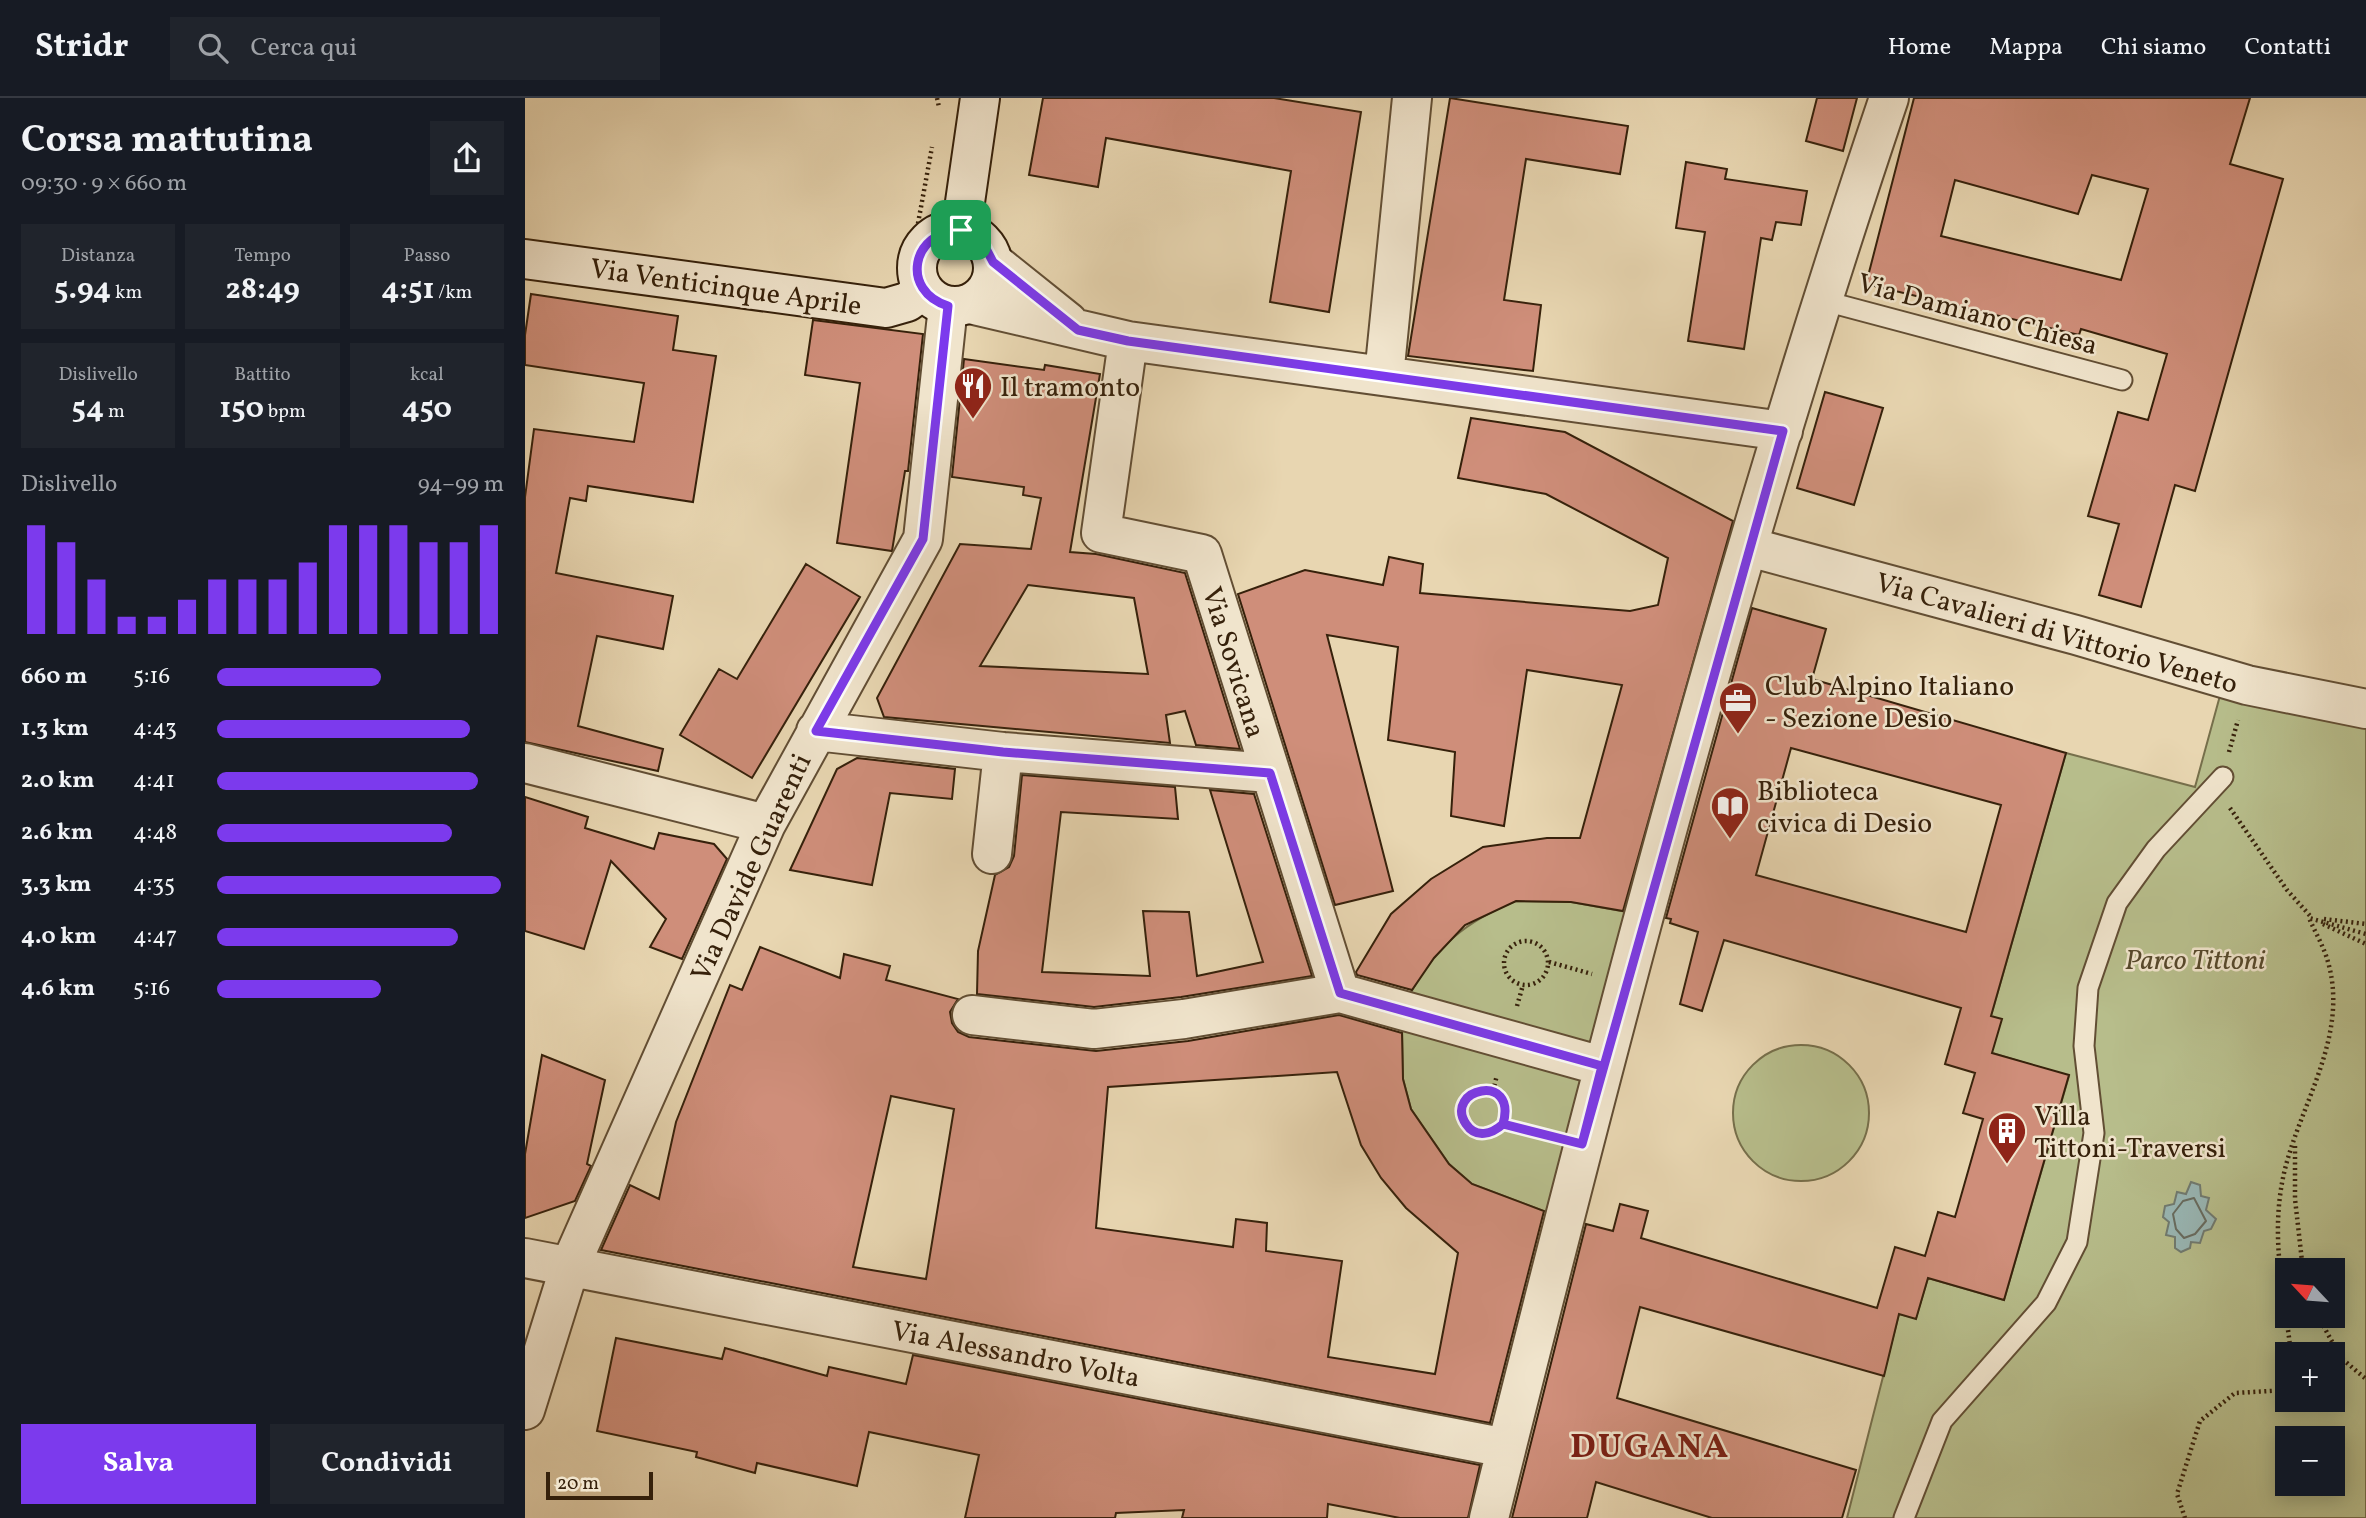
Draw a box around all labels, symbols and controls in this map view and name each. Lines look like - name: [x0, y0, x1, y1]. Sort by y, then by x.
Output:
- search box: [170, 17, 660, 80]
- text: Stridr: [35, 25, 128, 71]
- icon: search: [194, 29, 232, 67]
- text: Cerca qui: [250, 30, 357, 66]
- text: Home: [1888, 31, 1951, 65]
- text: Mappa: [1989, 31, 2063, 65]
- text: Chi siamo: [2101, 31, 2206, 65]
- text: Contatti: [2244, 31, 2331, 65]
- text: Corsa mattutina: [21, 115, 313, 168]
- button: share: [430, 121, 504, 195]
- text: 09:30 · 9 × 660 m: [21, 168, 187, 200]
- pin: [931, 200, 991, 260]
- icon: arrive: [942, 211, 980, 249]
- text: Distanza: [61, 243, 135, 269]
- text: Tempo: [234, 243, 291, 269]
- text: Passo: [403, 243, 450, 269]
- street label: Via Venticinque Aprile: [587, 250, 864, 327]
- street label: Via Damiano Chiesa: [1853, 265, 2102, 366]
- text: 5.94: [54, 269, 111, 311]
- text: 28:49: [225, 269, 300, 311]
- text: 4:51: [381, 269, 434, 311]
- text: km: [111, 280, 142, 306]
- text: /km: [434, 280, 472, 306]
- text: Dislivello: [58, 362, 138, 388]
- text: Battito: [234, 362, 291, 388]
- text: kcal: [410, 362, 444, 388]
- restaurant icon: Il tramonto: [952, 365, 994, 420]
- place label: Il tramonto: [1000, 369, 1140, 408]
- text: 54: [72, 388, 104, 430]
- text: 150: [219, 388, 264, 430]
- text: 450: [402, 388, 452, 430]
- text: m: [104, 399, 125, 425]
- text: bpm: [264, 399, 306, 425]
- text: Dislivello: [21, 469, 117, 501]
- text: 94–99 m: [418, 469, 504, 501]
- street label: Via Cavalieri di Vittorio Veneto: [1871, 564, 2242, 705]
- street label: Via Sovicana: [1191, 582, 1274, 743]
- text: 660 m: [21, 661, 87, 693]
- text: 5:16: [133, 661, 170, 693]
- place label: Club Alpino Italiano - Sezione Desio: [1765, 668, 2014, 739]
- office icon: Club Alpino Italiano - Sezione Desio: [1717, 680, 1759, 735]
- text: 1.3 km: [21, 713, 89, 745]
- text: 4:43: [133, 713, 177, 745]
- street label: Via Davide Guarenti: [682, 748, 822, 988]
- text: 2.0 km: [21, 765, 94, 797]
- text: 4:41: [133, 765, 175, 797]
- place label: Biblioteca civica di Desio: [1757, 773, 1932, 844]
- library icon: Biblioteca civica di Desio: [1709, 785, 1751, 840]
- text: 2.6 km: [21, 817, 93, 849]
- text: 4:48: [133, 817, 177, 849]
- text: 3.3 km: [21, 869, 91, 901]
- text: 4:35: [133, 869, 175, 901]
- text: 4.0 km: [21, 921, 96, 953]
- text: 4:47: [133, 921, 177, 953]
- park label: Parco Tittoni: [2125, 942, 2266, 981]
- text: 4.6 km: [21, 973, 95, 1005]
- text: 5:16: [133, 973, 170, 1005]
- place label: Villa Tittoni-Traversi: [2034, 1098, 2226, 1169]
- building icon: Villa Tittoni-Traversi: [1986, 1110, 2028, 1165]
- north arrow: [2275, 1258, 2345, 1328]
- map controls: [2275, 1258, 2345, 1496]
- street label: Via Alessandro Volta: [888, 1312, 1143, 1399]
- button: +: [2275, 1342, 2345, 1412]
- button: Salva: [21, 1424, 256, 1504]
- button: Condividi: [270, 1424, 504, 1504]
- district label: DUGANA: [1570, 1424, 1730, 1472]
- button: −: [2275, 1426, 2345, 1496]
- scale bar: [546, 1469, 653, 1501]
- text: 20 m: [557, 1471, 599, 1497]

